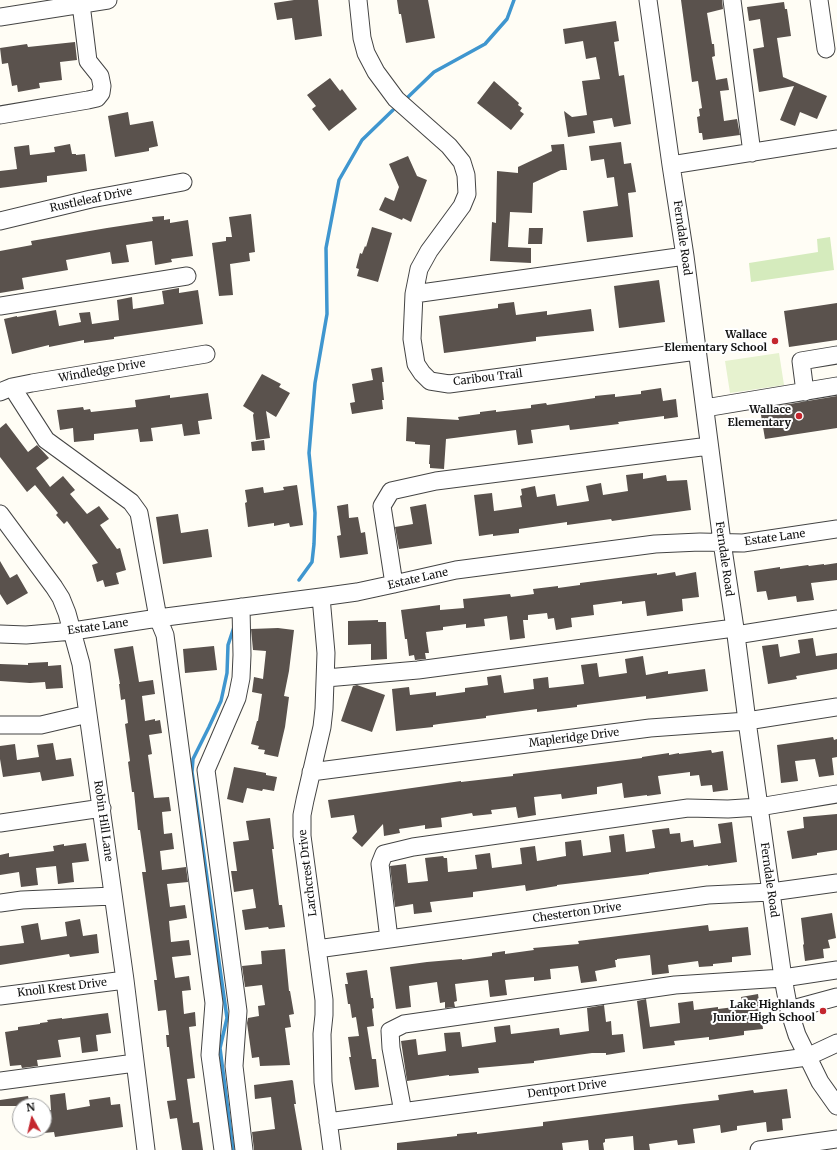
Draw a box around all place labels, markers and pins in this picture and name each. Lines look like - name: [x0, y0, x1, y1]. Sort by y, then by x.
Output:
- place label: Wallace Elementary School: [664, 328, 767, 354]
- marker: Wallace Elementary School: [770, 336, 780, 346]
- place label: Wallace Elementary: [727, 403, 791, 429]
- marker: Wallace Elementary: [794, 411, 804, 421]
- place label: Lake Highlands Junior High School: [713, 998, 815, 1024]
- marker: Lake Highlands Junior High School: [818, 1006, 828, 1016]

